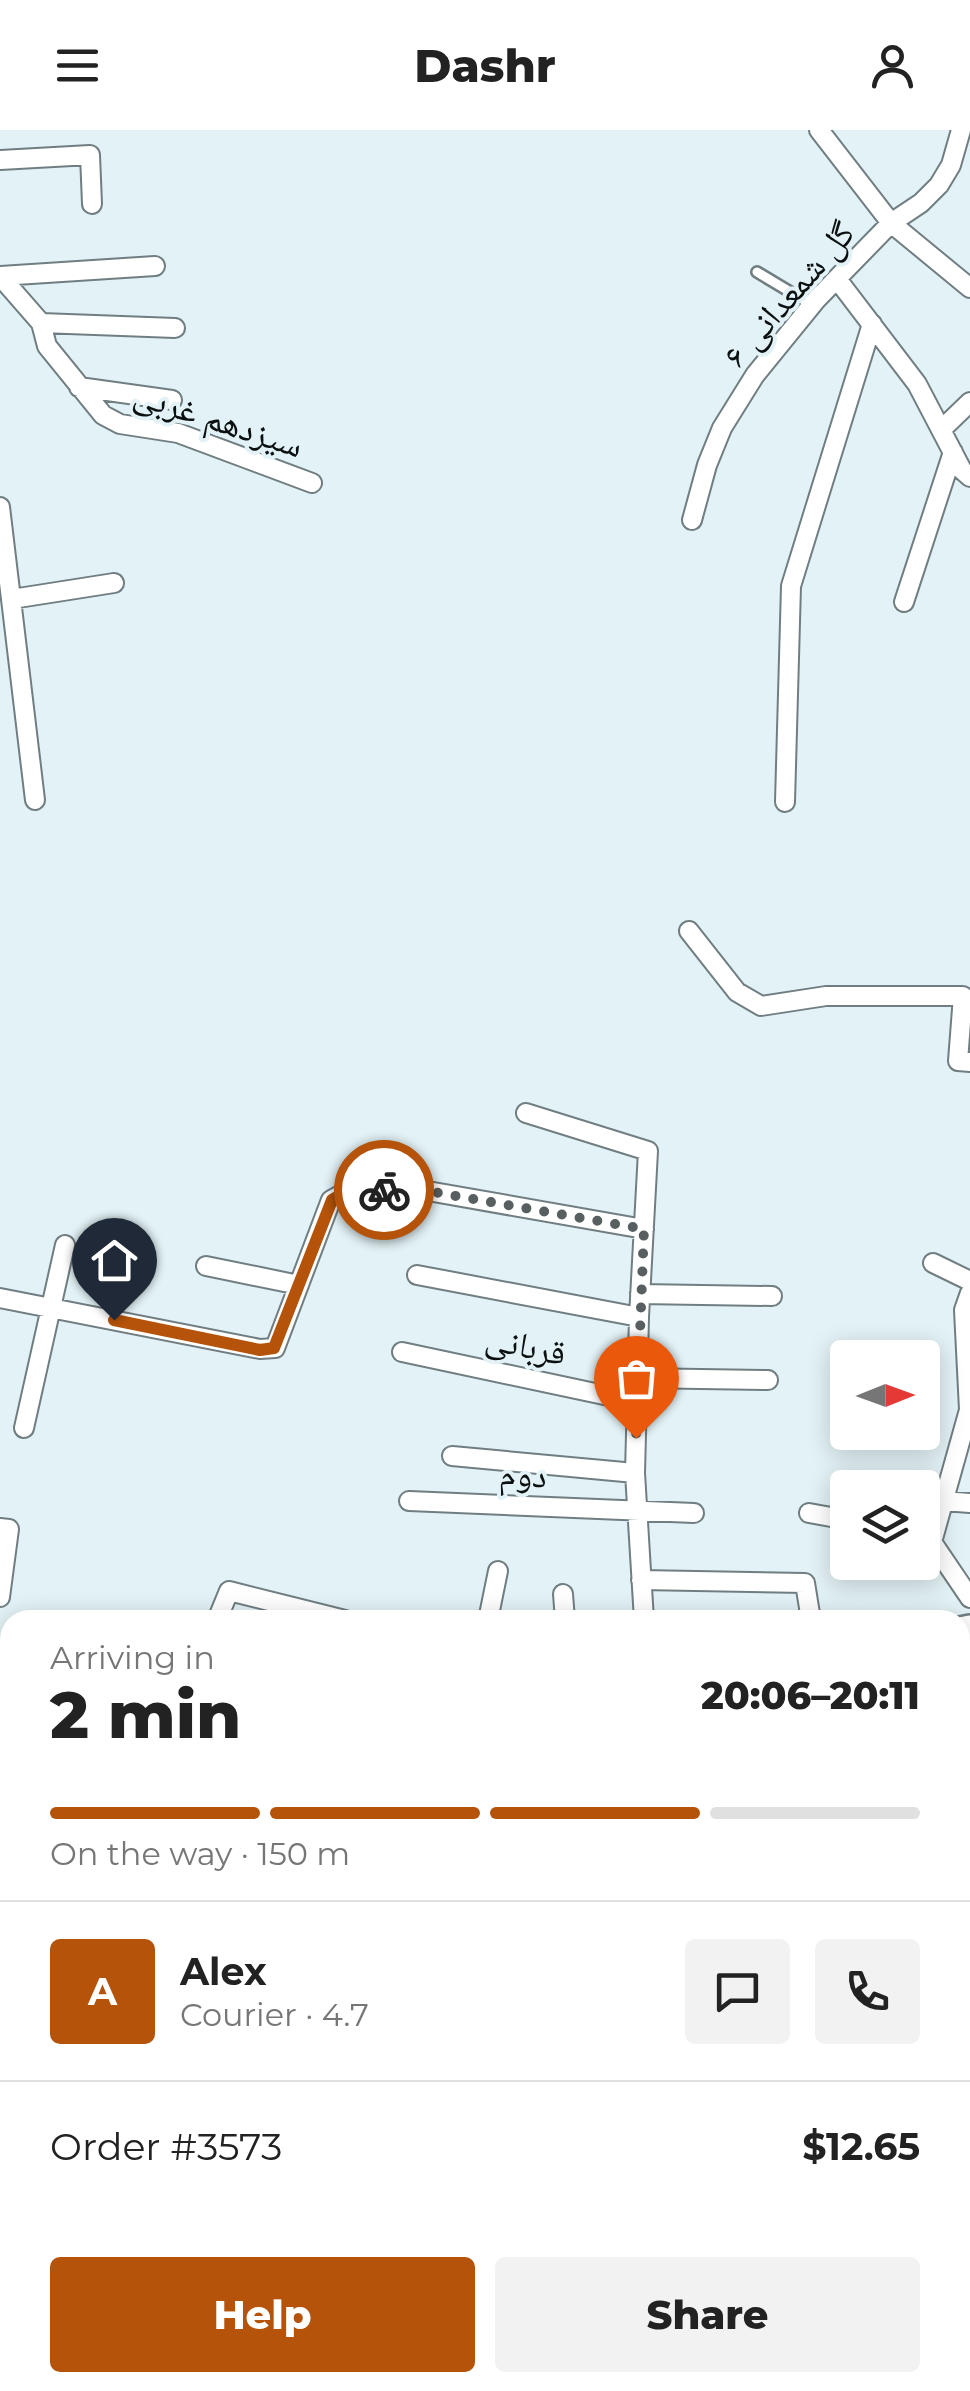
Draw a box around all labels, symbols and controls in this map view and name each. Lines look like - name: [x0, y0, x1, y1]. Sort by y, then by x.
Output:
- icon: menu: [50, 38, 105, 93]
- text: Dashr: [414, 38, 556, 93]
- icon: person: [865, 38, 920, 93]
- street label: گل شمعدانی ۶: [713, 212, 863, 376]
- street label: سیزدهم غربی: [128, 371, 309, 468]
- courier: [334, 1140, 434, 1240]
- icon: bike: [357, 1163, 412, 1218]
- pin: [72, 1218, 157, 1321]
- icon: home: [87, 1233, 142, 1288]
- street label: قربانی: [482, 1316, 570, 1374]
- pin: [594, 1336, 679, 1439]
- north arrow: [830, 1340, 940, 1450]
- map controls: [830, 1340, 940, 1580]
- icon: bag: [609, 1351, 664, 1406]
- street label: دوم: [498, 1451, 548, 1499]
- button: layers: [830, 1470, 940, 1580]
- text: Arriving in: [50, 1638, 215, 1677]
- text: 20:06–20:11: [701, 1672, 920, 1719]
- text: 2 min: [50, 1675, 241, 1754]
- text: On the way · 150 m: [50, 1834, 350, 1873]
- button: chat: [685, 1939, 790, 2044]
- button: phone: [815, 1939, 920, 2044]
- text: Alex: [180, 1948, 267, 1995]
- text: A: [88, 1968, 117, 2015]
- text: Courier · 4.7: [180, 1995, 369, 2034]
- text: Order #3573: [50, 2123, 283, 2170]
- text: $12.65: [802, 2123, 920, 2170]
- button: Help: [50, 2257, 475, 2372]
- button: Share: [495, 2257, 920, 2372]

